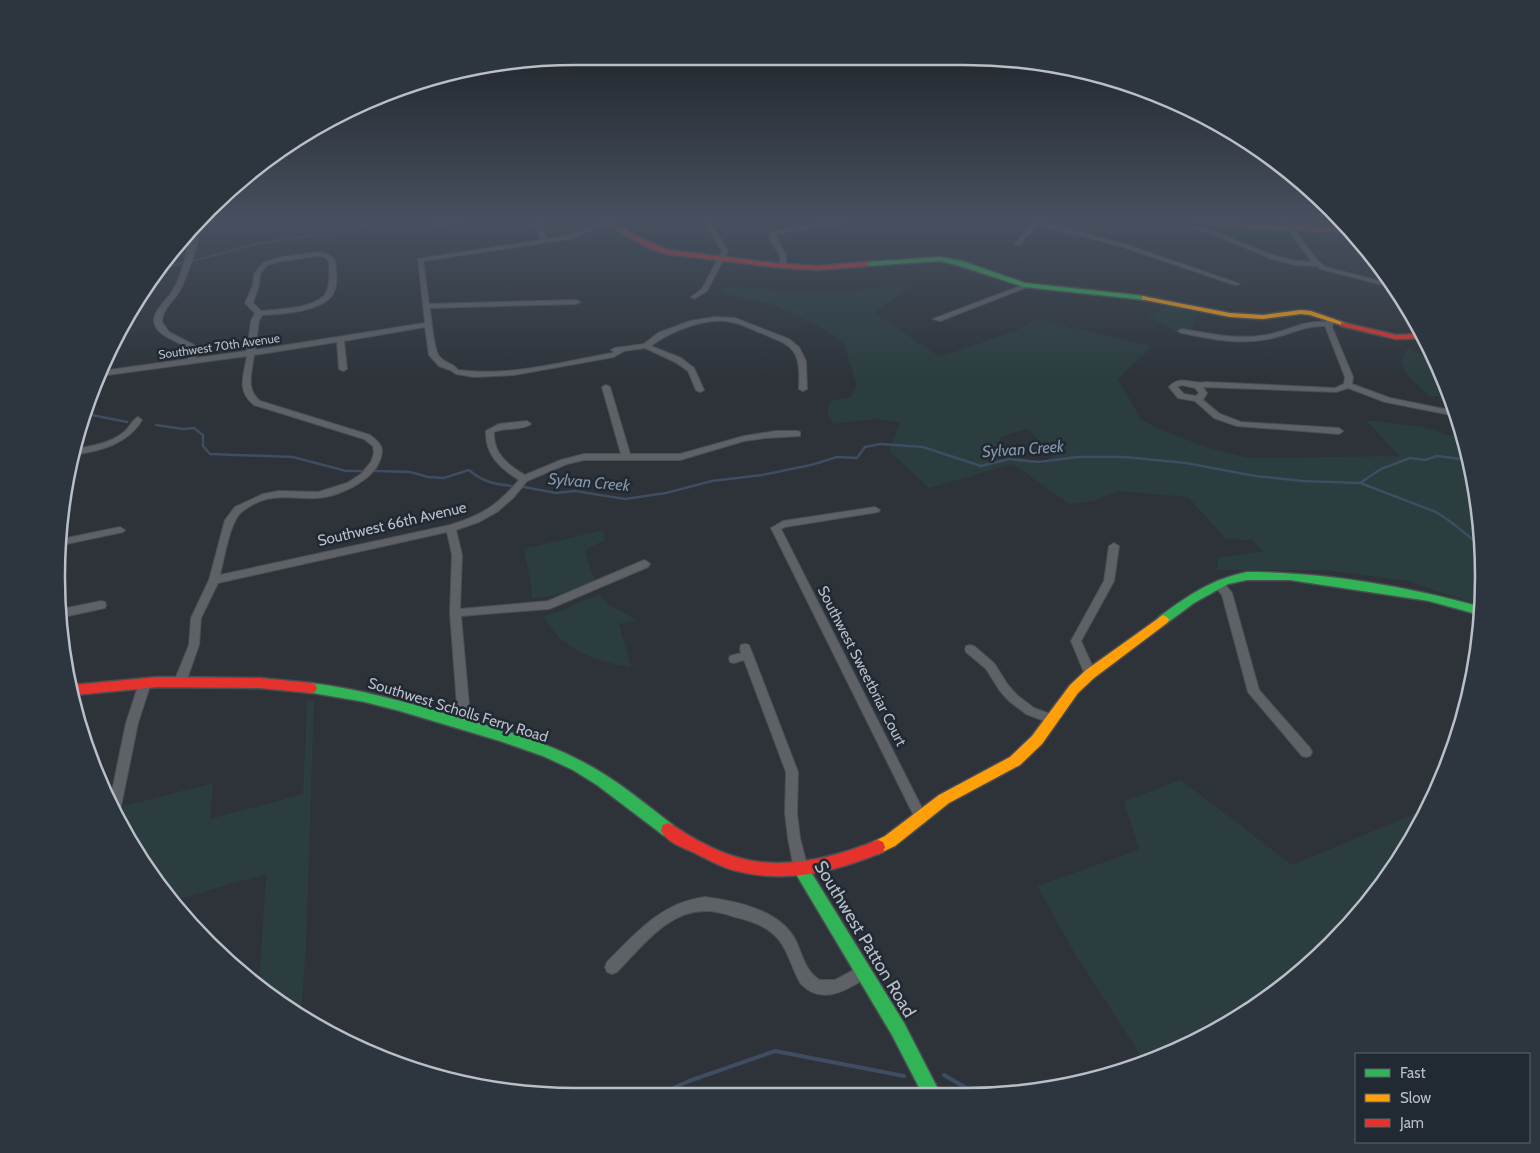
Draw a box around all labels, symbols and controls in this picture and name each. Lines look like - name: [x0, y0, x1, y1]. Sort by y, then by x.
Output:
- street label: Southwest 70th Avenue: [157, 330, 281, 362]
- water label: Sylvan Creek: [982, 437, 1066, 461]
- water label: Sylvan Creek: [547, 469, 632, 495]
- street label: Southwest 66th Avenue: [316, 498, 468, 550]
- street label: Southwest Sweetbriar Court: [814, 583, 910, 749]
- street label: Southwest Scholls Ferry Road: [366, 674, 550, 746]
- street label: Southwest Patton Road: [810, 857, 920, 1021]
- legend: [1355, 1053, 1530, 1143]
- text: Fast: [1400, 1064, 1425, 1082]
- text: Slow: [1400, 1089, 1431, 1107]
- text: Jam: [1399, 1114, 1424, 1132]

